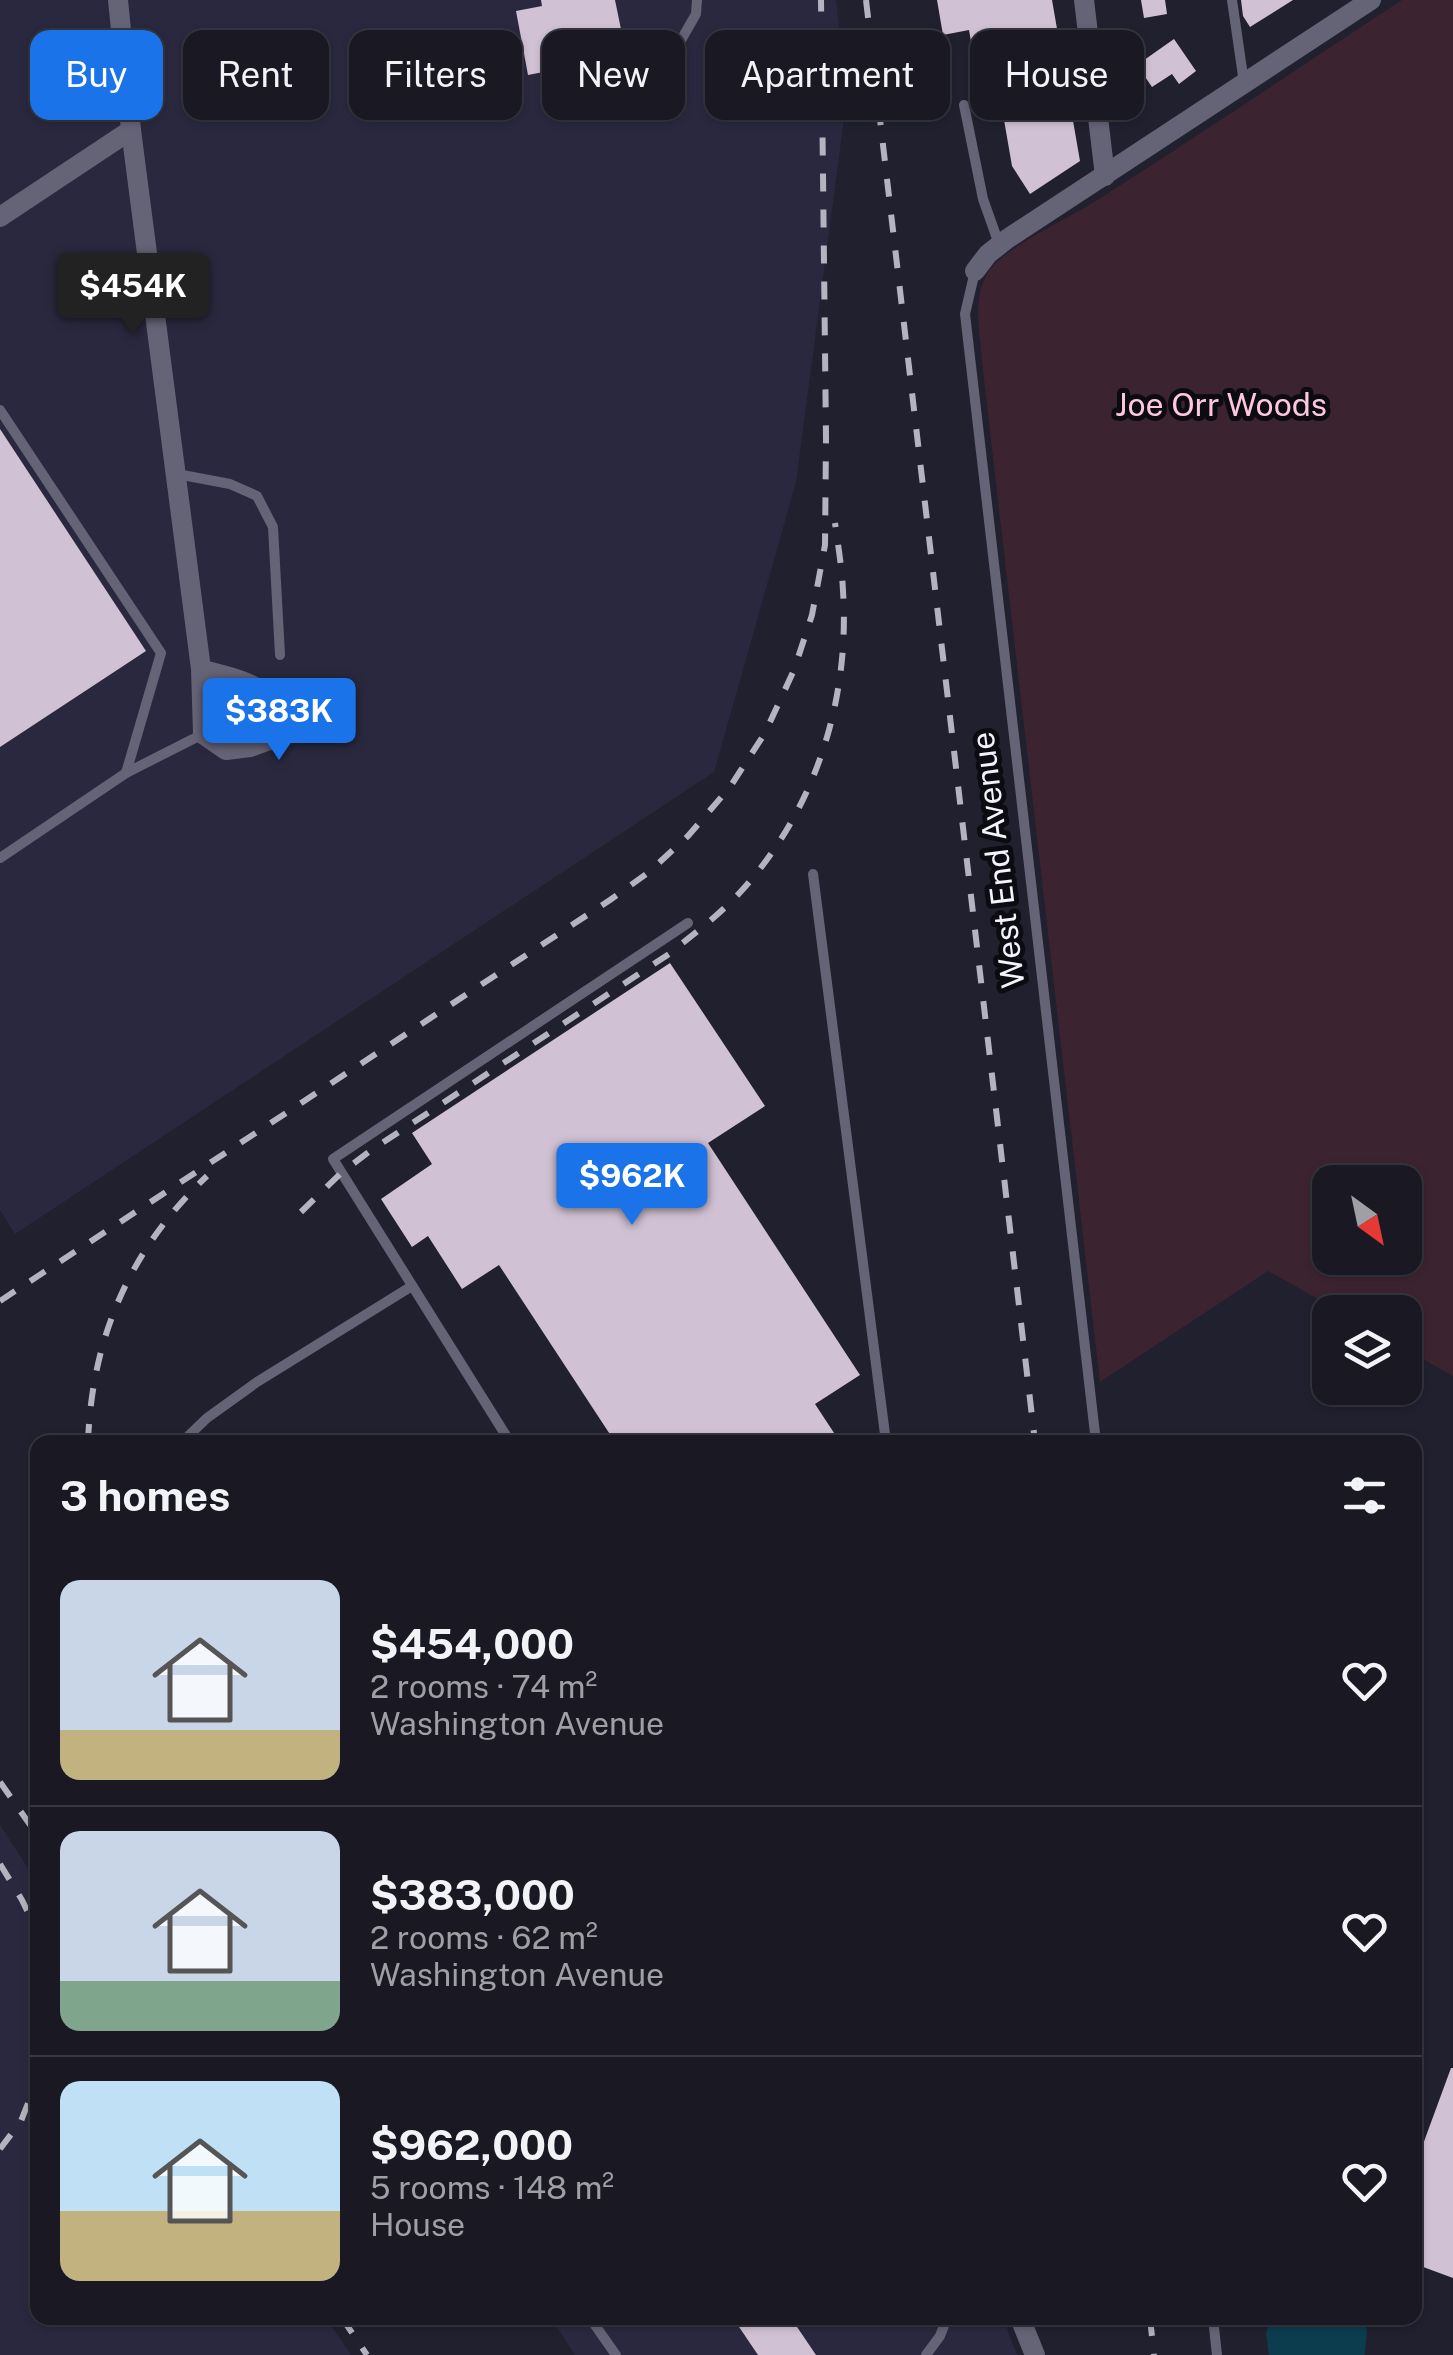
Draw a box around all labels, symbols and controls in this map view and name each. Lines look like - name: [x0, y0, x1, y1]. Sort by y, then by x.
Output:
- chip: Buy: [30, 30, 163, 120]
- chip: Rent: [183, 30, 329, 120]
- chip: Filters: [349, 30, 522, 120]
- chip: New: [542, 30, 685, 120]
- chip: Apartment: [705, 30, 950, 120]
- chip: House: [970, 30, 1144, 120]
- pin: $454K: [63, 253, 203, 338]
- text: $454K: [79, 267, 187, 304]
- park label: Joe Orr Woods: [1115, 386, 1327, 423]
- pin: $383K: [209, 678, 349, 763]
- text: $383K: [225, 692, 333, 729]
- street label: West End Avenue: [963, 730, 1032, 990]
- pin: $962K: [562, 1143, 702, 1228]
- text: $962K: [578, 1157, 686, 1194]
- north arrow: [1312, 1165, 1422, 1275]
- map controls: [1312, 1165, 1422, 1405]
- button: layers: [1312, 1295, 1422, 1405]
- icon: filters: [1337, 1468, 1392, 1523]
- text: 3 homes: [60, 1471, 230, 1520]
- text: $454,000: [370, 1619, 574, 1668]
- icon: home: [140, 1620, 260, 1740]
- icon: heart: [1337, 1653, 1392, 1708]
- text: 2 rooms · 74 m²: [370, 1668, 597, 1705]
- text: Washington Avenue: [370, 1705, 664, 1742]
- text: $383,000: [370, 1870, 575, 1919]
- icon: home: [140, 1871, 260, 1991]
- icon: heart: [1337, 1904, 1392, 1959]
- text: 2 rooms · 62 m²: [370, 1919, 598, 1956]
- text: Washington Avenue: [370, 1956, 664, 1993]
- text: $962,000: [370, 2120, 573, 2169]
- icon: home: [140, 2121, 260, 2241]
- icon: heart: [1337, 2154, 1392, 2209]
- text: 5 rooms · 148 m²: [370, 2169, 614, 2206]
- text: House: [370, 2206, 465, 2243]

